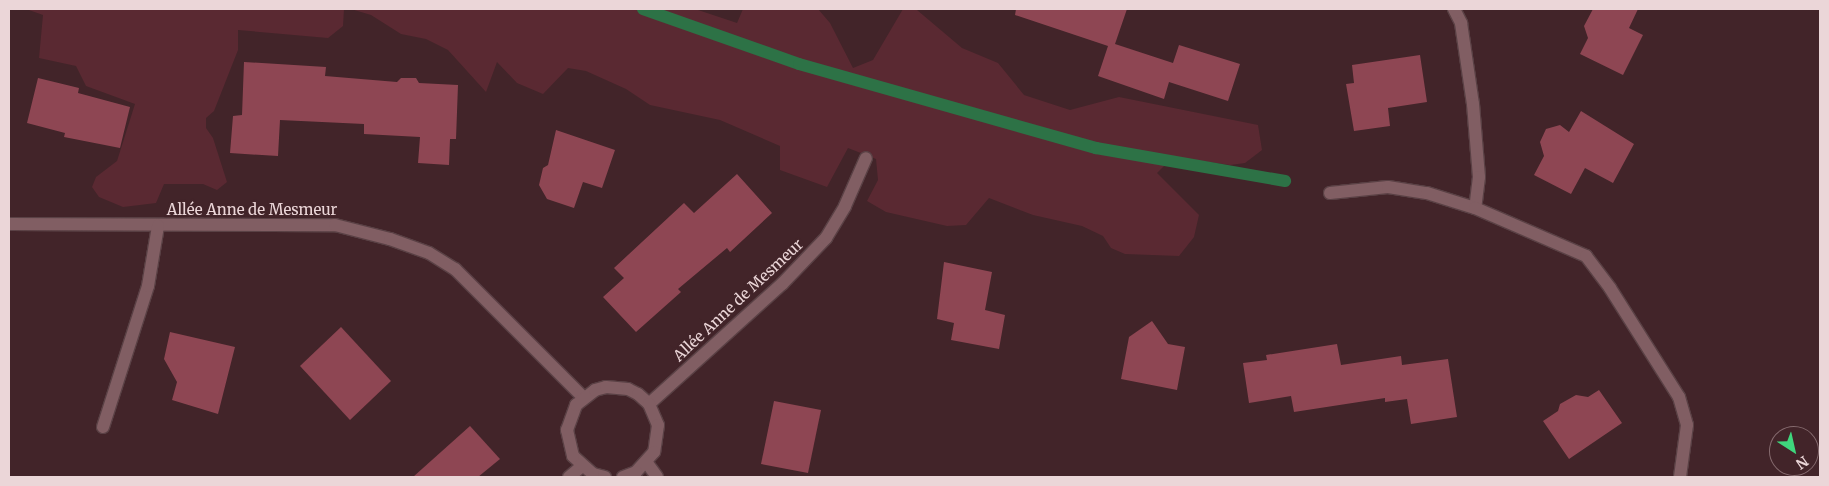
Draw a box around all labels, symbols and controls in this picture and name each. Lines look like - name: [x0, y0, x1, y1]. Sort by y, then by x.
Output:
- street label: Allée Anne de Mesmeur: [167, 201, 337, 219]
- street label: Allée Anne de Mesmeur: [669, 235, 807, 365]
- north arrow: [1769, 426, 1819, 476]
- text: N: [1792, 452, 1812, 473]

